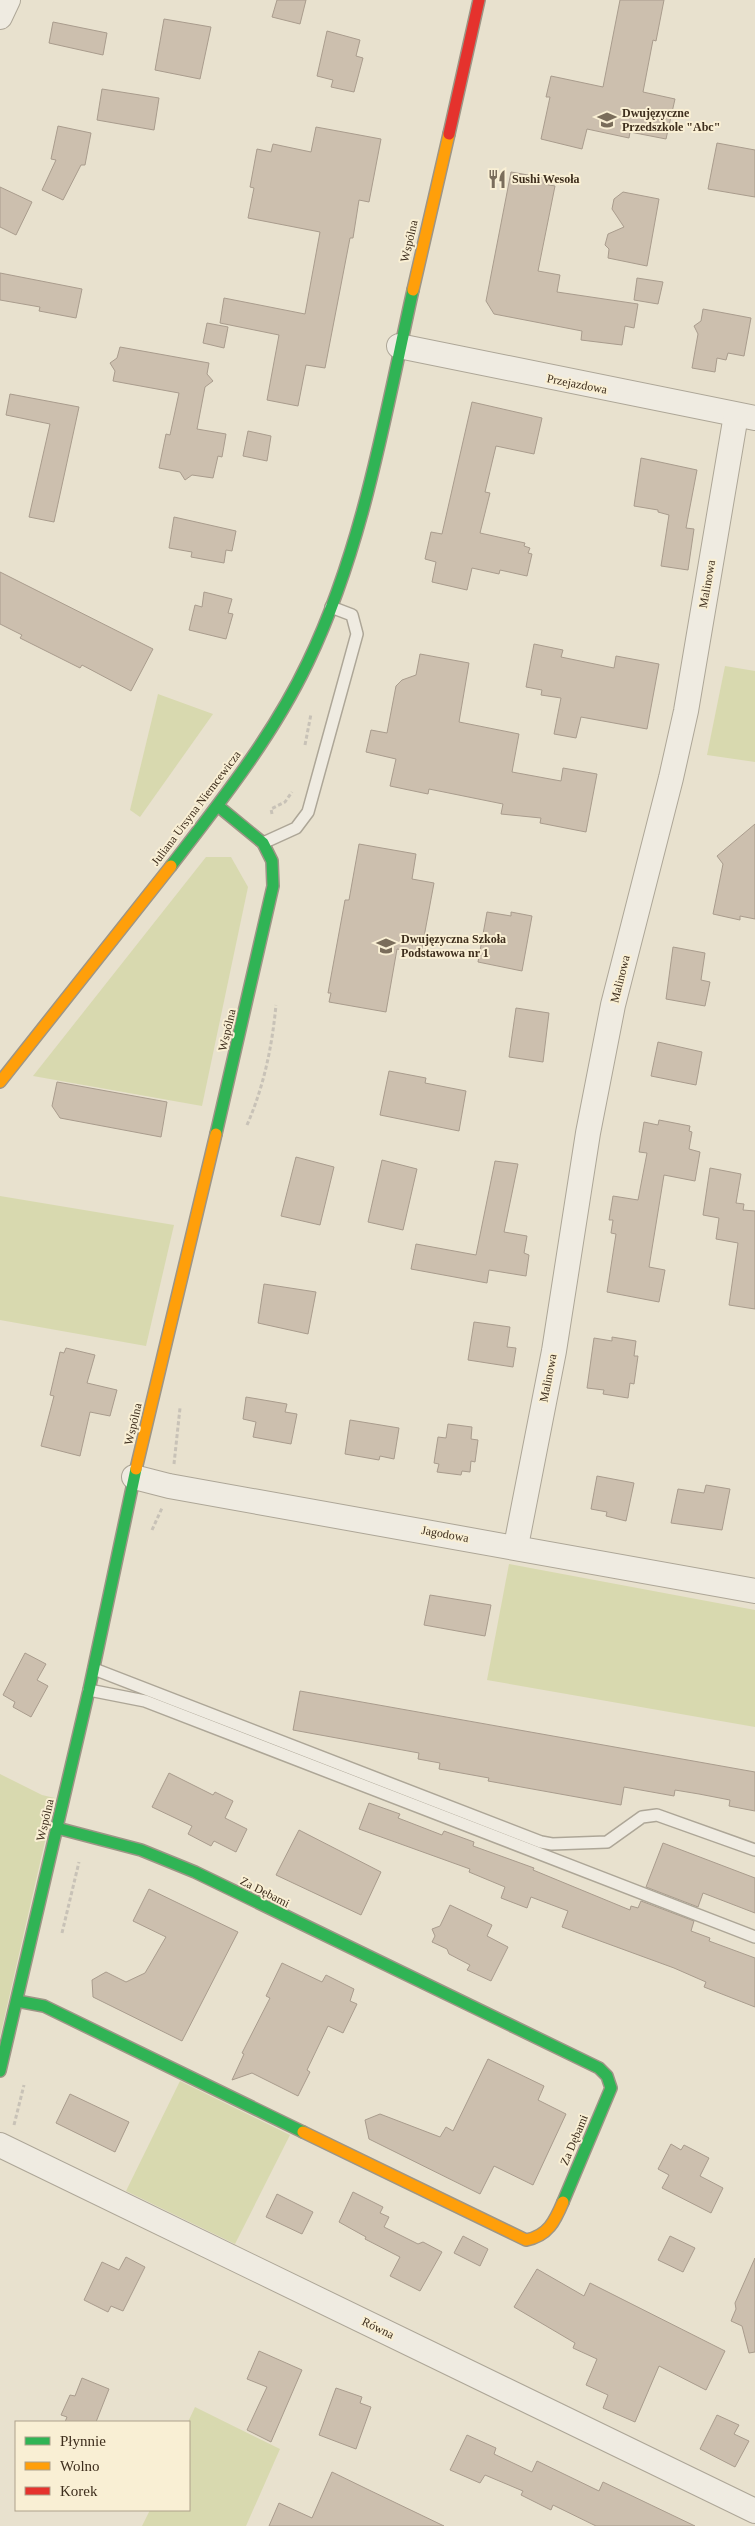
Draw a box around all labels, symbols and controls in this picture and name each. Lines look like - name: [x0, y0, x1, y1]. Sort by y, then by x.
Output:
- place label: Dwujęzyczne Przedszkole "Abc": [622, 106, 720, 134]
- school or university icon: Dwujęzyczne Przedszkole "Abc": [596, 109, 618, 131]
- restaurant icon: Sushi Wesoła: [486, 168, 508, 190]
- place label: Sushi Wesoła: [512, 172, 579, 186]
- street label: Wspólna: [397, 218, 421, 263]
- street label: Przejazdowa: [546, 371, 609, 397]
- street label: Malinowa: [696, 558, 718, 609]
- street label: Juliana Ursyna Niemcewicza: [148, 747, 244, 868]
- place label: Dwujęzyczna Szkoła Podstawowa nr 1: [401, 932, 506, 960]
- school or university icon: Dwujęzyczna Szkoła Podstawowa nr 1: [375, 935, 397, 957]
- street label: Malinowa: [607, 953, 633, 1004]
- street label: Wspólna: [215, 1007, 239, 1052]
- street label: Malinowa: [536, 1352, 560, 1403]
- street label: Wspólna: [121, 1401, 145, 1446]
- street label: Jagodowa: [420, 1523, 471, 1545]
- street label: Wspólna: [33, 1797, 57, 1842]
- street label: Za Dębami: [238, 1874, 293, 1911]
- street label: Za Dębami: [557, 2112, 591, 2167]
- street label: Równa: [360, 2314, 397, 2342]
- legend: [15, 2421, 190, 2511]
- text: Płynnie: [60, 2433, 106, 2449]
- text: Wolno: [60, 2458, 100, 2474]
- text: Korek: [60, 2483, 98, 2499]

